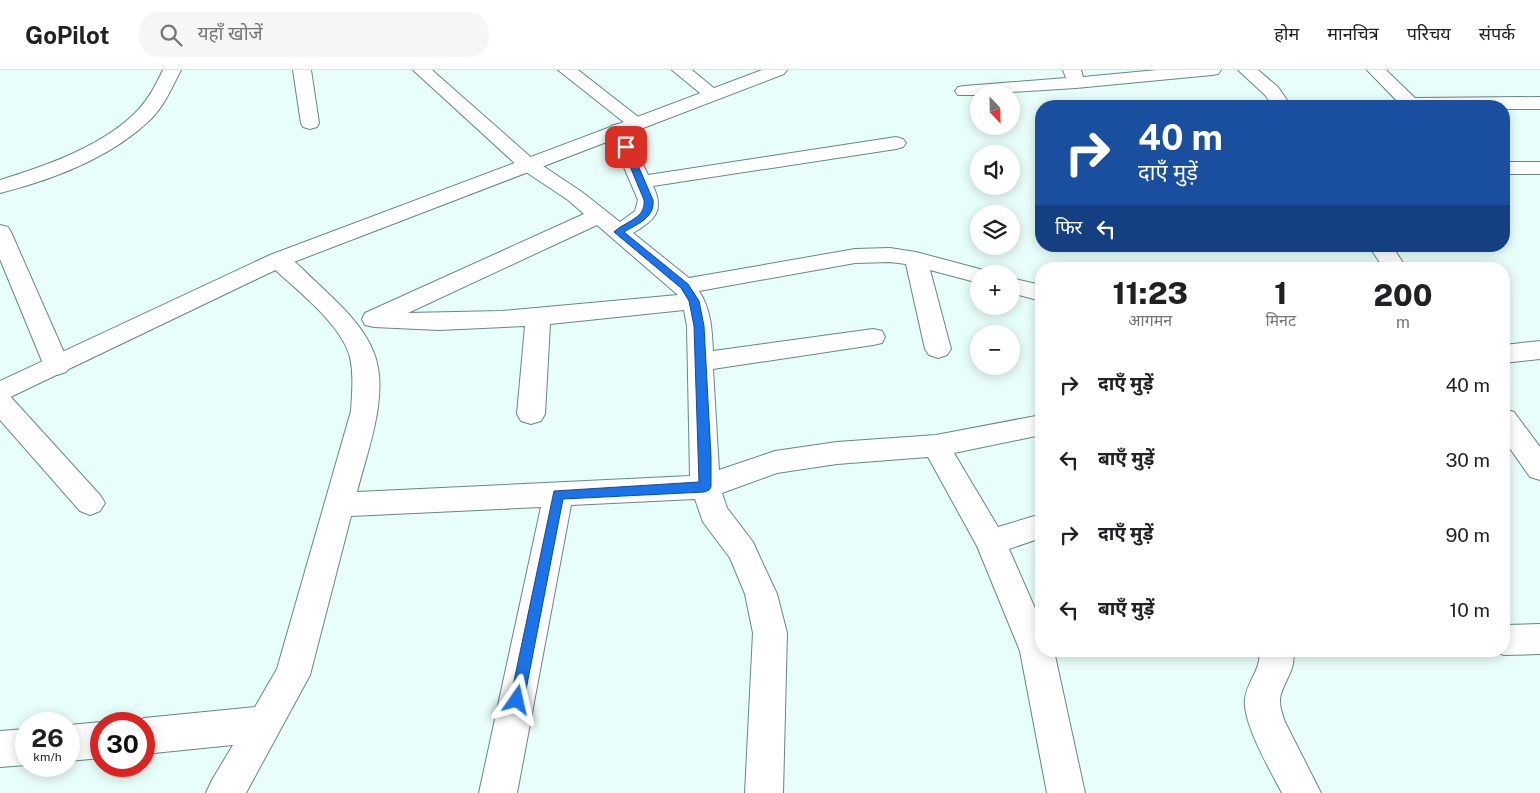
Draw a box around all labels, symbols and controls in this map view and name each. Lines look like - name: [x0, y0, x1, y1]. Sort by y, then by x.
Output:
- search box: [139, 12, 489, 57]
- text: GoPilot: [25, 21, 109, 49]
- icon: search: [157, 21, 185, 49]
- text: यहाँ खोजें: [197, 22, 263, 44]
- text: होम: [1274, 23, 1299, 44]
- text: मानचित्र: [1327, 23, 1379, 44]
- text: परिचय: [1407, 23, 1451, 44]
- text: संपर्क: [1479, 23, 1515, 44]
- north arrow: [970, 85, 1020, 135]
- map controls: [970, 85, 1020, 375]
- text: 40 m: [1138, 117, 1223, 158]
- icon: right: [1055, 120, 1120, 185]
- pin: [605, 126, 647, 168]
- icon: arrive: [612, 133, 640, 161]
- button: sound: [970, 145, 1020, 195]
- text: दाएँ मुड़ें: [1138, 159, 1198, 185]
- button: layers: [970, 205, 1020, 255]
- icon: left: [1092, 215, 1120, 243]
- text: फिर: [1055, 216, 1082, 238]
- button: +: [970, 265, 1020, 315]
- text: 11:23: [1112, 275, 1188, 311]
- text: 1: [1274, 275, 1287, 311]
- text: 200: [1373, 277, 1433, 313]
- text: आगमन: [1128, 311, 1172, 330]
- text: मिनट: [1265, 311, 1296, 330]
- text: m: [1396, 313, 1410, 332]
- button: −: [970, 325, 1020, 375]
- icon: right: [1055, 371, 1083, 399]
- text: दाएँ मुड़ें: [1098, 372, 1153, 394]
- text: 40 m: [1445, 374, 1490, 396]
- icon: left: [1055, 446, 1083, 474]
- text: बाएँ मुड़ें: [1098, 447, 1154, 469]
- text: 30 m: [1445, 449, 1490, 471]
- icon: right: [1055, 521, 1083, 549]
- text: दाएँ मुड़ें: [1098, 522, 1153, 544]
- text: 90 m: [1446, 524, 1490, 546]
- icon: left: [1055, 596, 1083, 624]
- text: बाएँ मुड़ें: [1098, 597, 1154, 619]
- text: 10 m: [1450, 599, 1490, 621]
- position arrow: [490, 673, 542, 725]
- speed limit sign: 30: [90, 712, 155, 777]
- text: 26: [31, 723, 64, 753]
- text: km/h: [33, 750, 62, 764]

